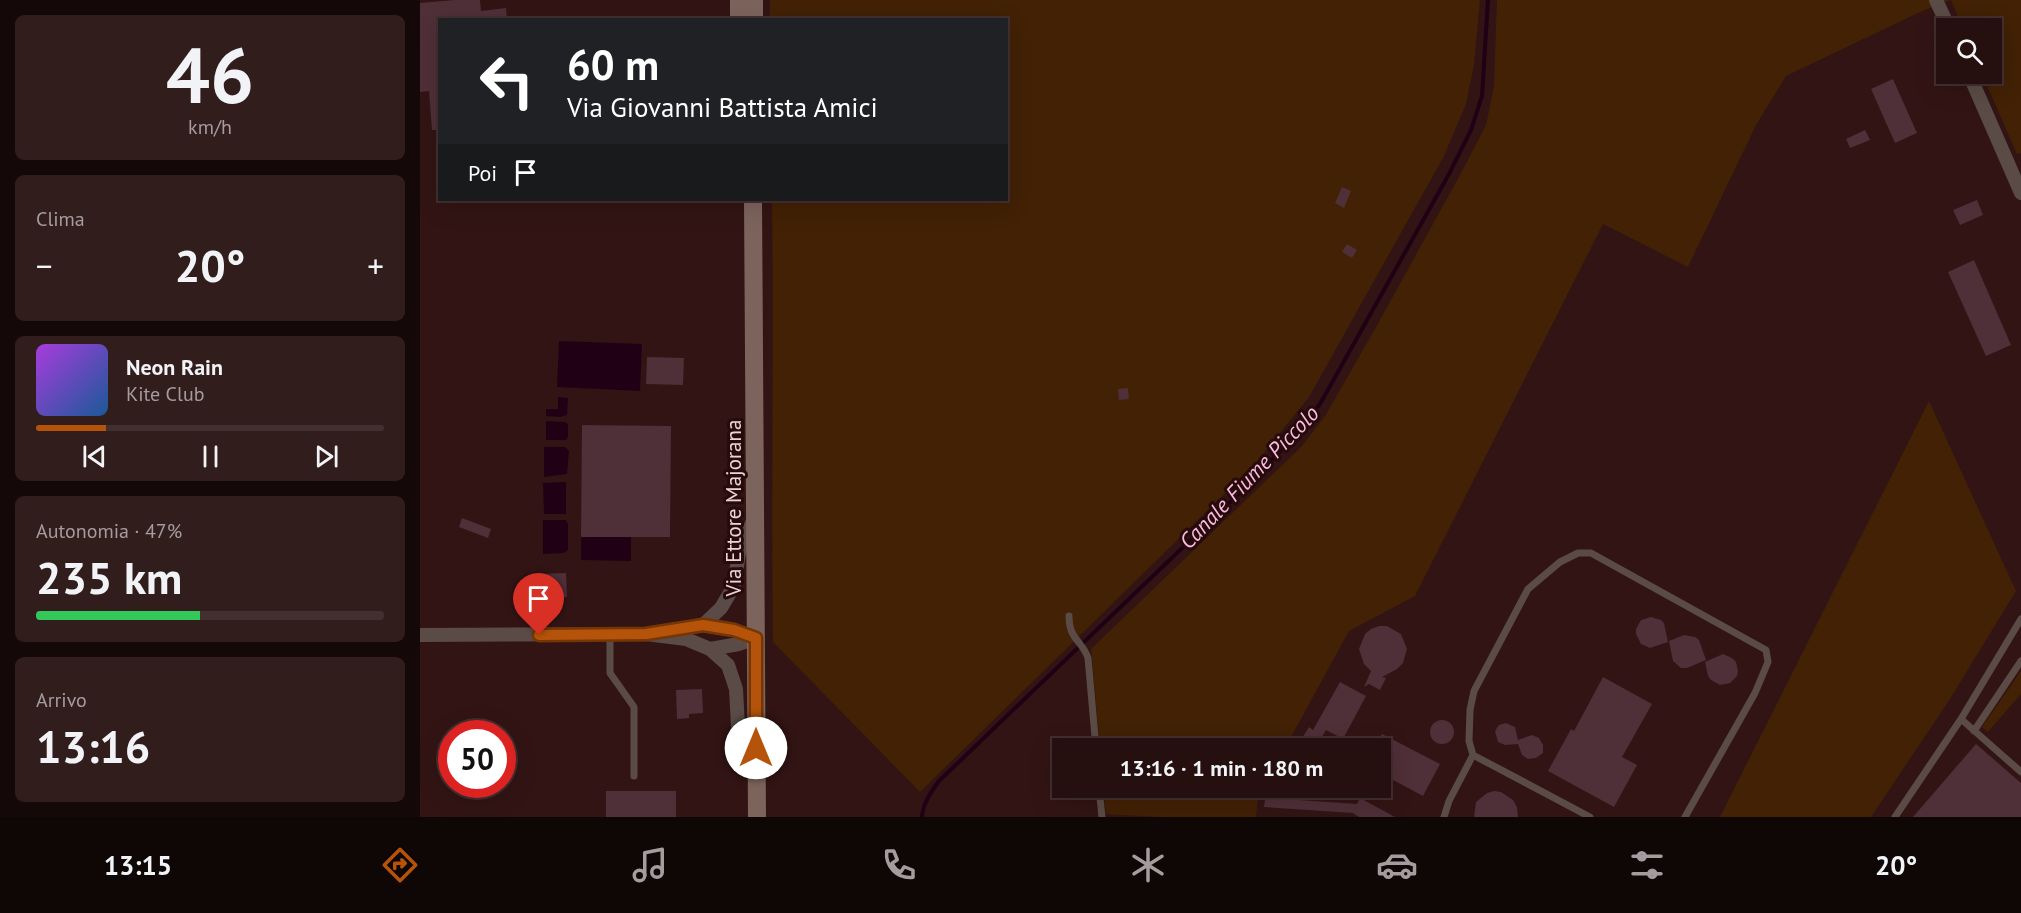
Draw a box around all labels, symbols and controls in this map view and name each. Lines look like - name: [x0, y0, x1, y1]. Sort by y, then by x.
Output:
- map controls: [1936, 18, 2002, 84]
- button: search: [1936, 18, 2002, 84]
- text: 46: [166, 24, 254, 125]
- text: 60 m: [567, 37, 659, 92]
- icon: left: [468, 42, 546, 120]
- text: Via Giovanni Battista Amici: [567, 90, 878, 124]
- text: km/h: [188, 114, 232, 140]
- icon: arrive: [509, 156, 542, 189]
- text: Poi: [468, 159, 497, 187]
- text: Clima: [36, 206, 85, 232]
- text: 20°: [175, 236, 245, 294]
- text: −: [36, 244, 53, 287]
- text: +: [367, 244, 384, 287]
- text: Neon Rain: [126, 353, 223, 381]
- text: Kite Club: [126, 381, 204, 407]
- water label: Canale Fiume Piccolo: [1173, 399, 1325, 555]
- street label: Via Ettore Majorana: [720, 420, 747, 597]
- icon: previous: [78, 440, 111, 473]
- icon: pause: [194, 440, 227, 473]
- icon: next: [310, 440, 343, 473]
- text: Autonomia · 47%: [36, 518, 182, 544]
- text: 235 km: [36, 548, 182, 606]
- pin: [513, 573, 564, 635]
- icon: arrive: [522, 582, 555, 615]
- text: Arrivo: [36, 687, 87, 713]
- position arrow: [724, 716, 788, 780]
- text: 13:16: [36, 717, 150, 775]
- speed limit sign: 50: [438, 720, 516, 798]
- text: 13:16 · 1 min · 180 m: [1120, 754, 1323, 782]
- icon: directions: [379, 844, 421, 886]
- icon: music: [629, 844, 671, 886]
- icon: phone: [878, 844, 920, 886]
- icon: climate: [1127, 844, 1169, 886]
- icon: car: [1376, 844, 1418, 886]
- icon: filters: [1626, 844, 1668, 886]
- text: 13:15: [104, 848, 172, 882]
- text: 20°: [1875, 848, 1917, 882]

